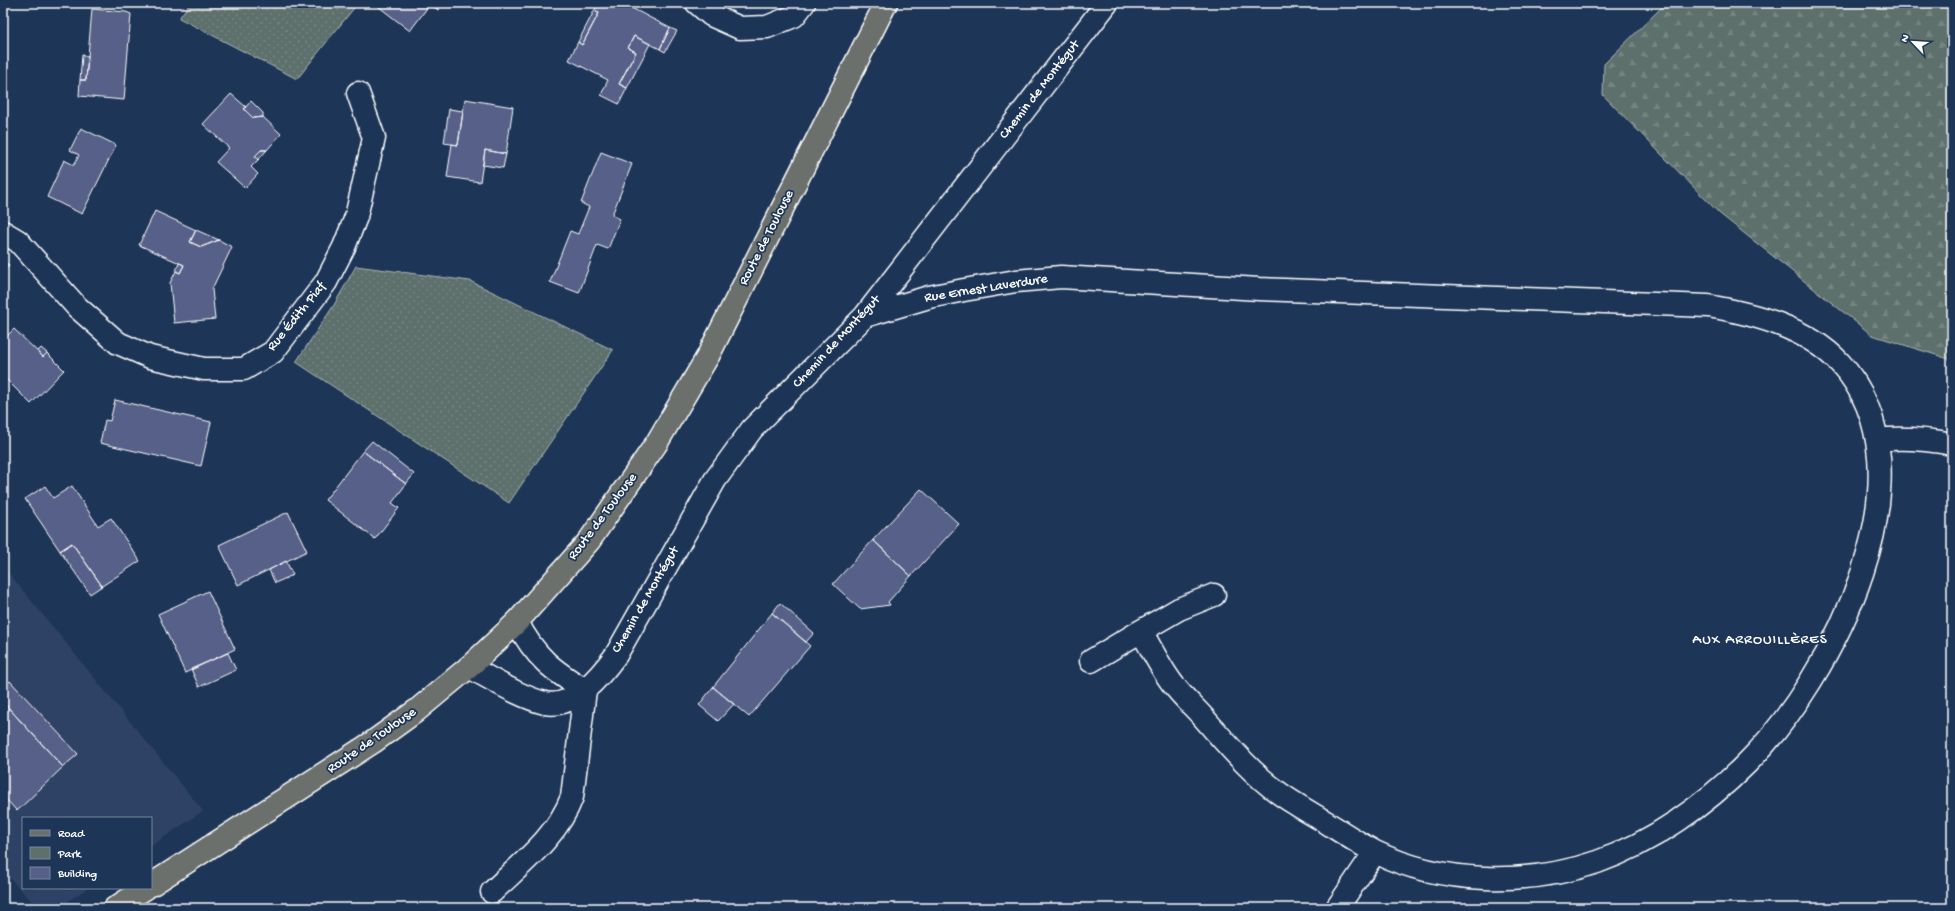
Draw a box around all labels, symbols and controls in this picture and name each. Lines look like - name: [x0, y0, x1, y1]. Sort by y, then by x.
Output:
- north arrow: [1893, 22, 1933, 62]
- text: N: [1899, 33, 1913, 44]
- street label: Chemin de Montégut: [996, 36, 1085, 143]
- street label: Route de Toulouse: [736, 187, 799, 289]
- street label: Rue Ernest Laverdure: [923, 271, 1050, 307]
- street label: Rue Édith Piaf: [264, 278, 331, 355]
- street label: Chemin de Montégut: [790, 291, 885, 392]
- street label: Route de Toulouse: [565, 469, 642, 564]
- street label: Chemin de Montégut: [608, 542, 684, 657]
- district label: AUX ARROUILLÈRES: [1692, 631, 1828, 649]
- street label: Route de Toulouse: [324, 704, 420, 778]
- legend: [22, 817, 152, 889]
- text: Road: [58, 828, 85, 842]
- text: Park: [57, 848, 83, 862]
- text: Building: [57, 868, 97, 882]

